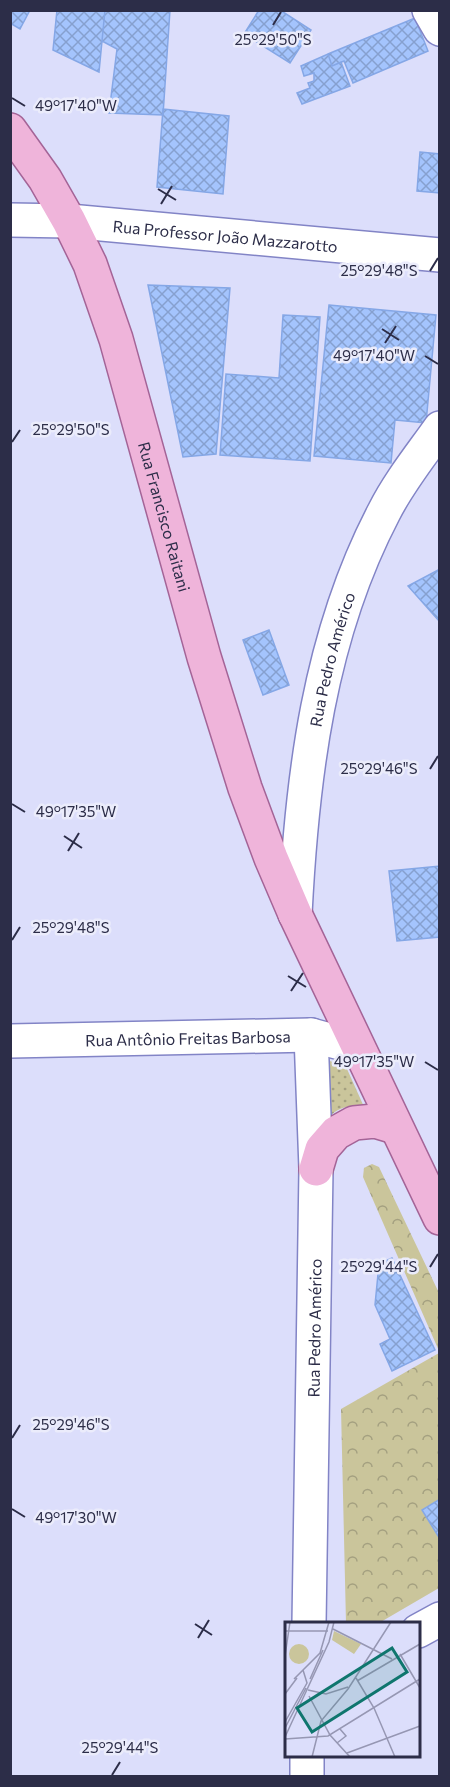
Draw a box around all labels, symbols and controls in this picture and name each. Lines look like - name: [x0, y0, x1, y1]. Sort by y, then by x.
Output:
- text: 25°29'50"S: [234, 30, 312, 48]
- text: 49°17'40"W: [35, 96, 117, 114]
- street label: Rua Professor João Mazzarotto: [112, 216, 339, 255]
- text: 25°29'48"S: [341, 261, 418, 279]
- text: 49°17'40"W: [333, 346, 415, 364]
- text: 25°29'50"S: [32, 420, 110, 438]
- street label: Rua Francisco Raitani: [135, 439, 195, 594]
- street label: Rua Pedro Américo: [305, 589, 358, 728]
- text: 25°29'46"S: [341, 759, 418, 777]
- text: 49°17'35"W: [36, 802, 116, 820]
- text: 25°29'48"S: [33, 918, 110, 936]
- street label: Rua Antônio Freitas Barbosa: [85, 1026, 291, 1049]
- text: 49°17'35"W: [334, 1052, 414, 1070]
- text: 25°29'44"S: [341, 1257, 418, 1275]
- street label: Rua Pedro Américo: [303, 1259, 324, 1398]
- text: 25°29'46"S: [33, 1415, 110, 1433]
- text: 49°17'30"W: [35, 1508, 117, 1526]
- inset map: [285, 1622, 420, 1757]
- text: 25°29'44"S: [82, 1738, 159, 1756]

